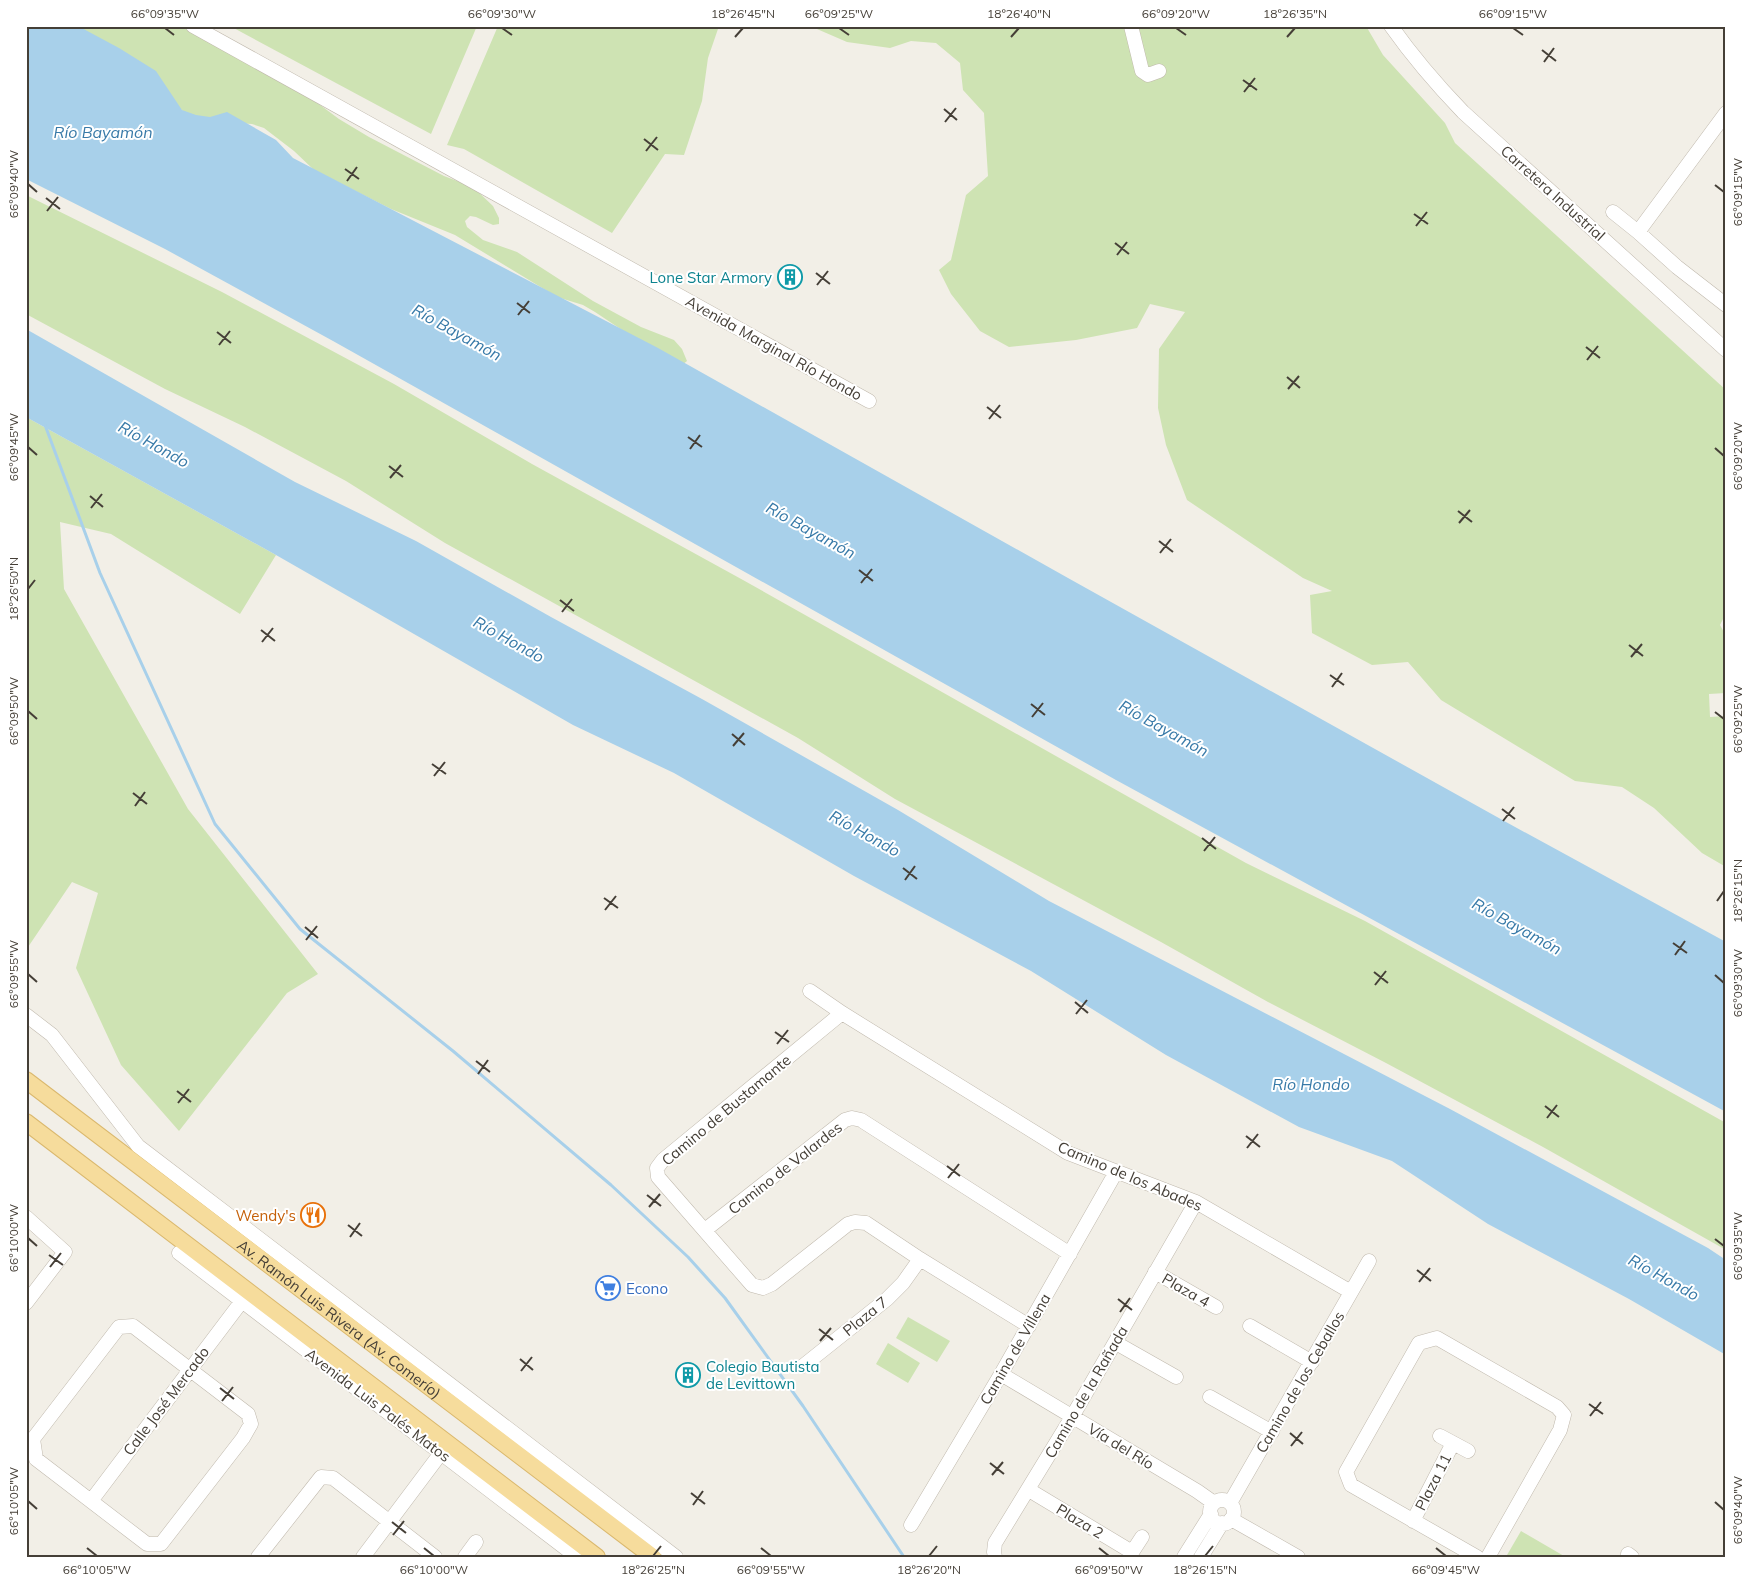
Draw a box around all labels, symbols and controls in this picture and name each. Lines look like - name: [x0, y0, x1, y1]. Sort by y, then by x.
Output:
- text: 66°09'35"W: [131, 6, 199, 21]
- text: 66°09'30"W: [468, 6, 536, 21]
- text: 18°26'45"N: [711, 6, 775, 21]
- text: 66°09'25"W: [805, 6, 873, 21]
- text: 18°26'40"N: [987, 6, 1051, 21]
- text: 66°09'20"W: [1142, 6, 1210, 21]
- text: 18°26'35"N: [1263, 6, 1327, 21]
- text: 66°09'15"W: [1479, 6, 1547, 21]
- water label: Río Bayamón: [53, 122, 153, 142]
- street label: Carretera Industrial: [1497, 141, 1609, 245]
- text: 66°09'40"W: [6, 150, 21, 218]
- text: 66°09'15"W: [1730, 158, 1745, 226]
- building icon: Lone Star Armory: [777, 264, 803, 290]
- place label: Lone Star Armory: [649, 268, 772, 287]
- street label: Avenida Marginal Río Hondo: [682, 291, 866, 405]
- water label: Río Bayamón: [409, 299, 505, 365]
- text: 66°09'45"W: [6, 413, 21, 481]
- water label: Río Hondo: [115, 416, 193, 472]
- text: 66°09'20"W: [1730, 422, 1745, 490]
- water label: Río Bayamón: [763, 497, 859, 563]
- text: 18°26'50"N: [6, 557, 21, 621]
- water label: Río Hondo: [470, 611, 548, 667]
- text: 66°09'50"W: [6, 677, 21, 745]
- text: 66°09'25"W: [1730, 685, 1745, 753]
- water label: Río Bayamón: [1116, 695, 1212, 761]
- water label: Río Hondo: [826, 805, 904, 861]
- text: 18°26'15"N: [1730, 859, 1745, 923]
- water label: Río Bayamón: [1469, 893, 1565, 959]
- text: 66°09'55"W: [6, 940, 21, 1008]
- text: 66°09'30"W: [1730, 949, 1745, 1017]
- street label: Camino de Bustamante: [658, 1050, 794, 1170]
- water label: Río Hondo: [1272, 1074, 1350, 1094]
- street label: Camino de Valardes: [724, 1118, 846, 1218]
- street label: Camino de los Abades: [1055, 1137, 1205, 1215]
- restaurant icon: Wendy's: [300, 1202, 326, 1228]
- text: 66°10'00"W: [6, 1204, 21, 1272]
- place label: Wendy's: [236, 1206, 296, 1225]
- text: 66°09'35"W: [1730, 1212, 1745, 1280]
- street label: Av. Ramón Luis Rivera (Av. Comerío): [234, 1235, 445, 1402]
- water label: Río Hondo: [1625, 1249, 1703, 1305]
- street label: Plaza 4: [1159, 1269, 1213, 1311]
- supermarket icon: Econo: [595, 1275, 621, 1301]
- place label: Econo: [626, 1279, 668, 1298]
- street label: Camino de Villena: [975, 1290, 1055, 1408]
- street label: Plaza 7: [839, 1292, 891, 1340]
- street label: Camino de los Ceballos: [1252, 1308, 1348, 1456]
- street label: Camino de la Rañada: [1040, 1322, 1132, 1462]
- street label: Calle José Mercado: [119, 1343, 213, 1459]
- street label: Avenida Luis Palés Matos: [302, 1344, 454, 1466]
- place label: Colegio Bautista de Levittown: [706, 1357, 819, 1393]
- building icon: Colegio Bautista de Levittown: [675, 1362, 701, 1388]
- street label: Vía del Río: [1084, 1419, 1158, 1473]
- street label: Plaza 11: [1411, 1451, 1455, 1513]
- text: 66°10'05"W: [6, 1467, 21, 1535]
- text: 66°09'40"W: [1730, 1476, 1745, 1544]
- street label: Plaza 2: [1053, 1499, 1107, 1543]
- text: 66°10'05"W: [63, 1562, 131, 1577]
- text: 66°10'00"W: [400, 1562, 468, 1577]
- text: 18°26'25"N: [621, 1562, 685, 1577]
- text: 66°09'55"W: [737, 1562, 805, 1577]
- text: 18°26'20"N: [897, 1562, 961, 1577]
- text: 66°09'50"W: [1075, 1562, 1143, 1577]
- text: 18°26'15"N: [1173, 1562, 1237, 1577]
- text: 66°09'45"W: [1412, 1562, 1480, 1577]

